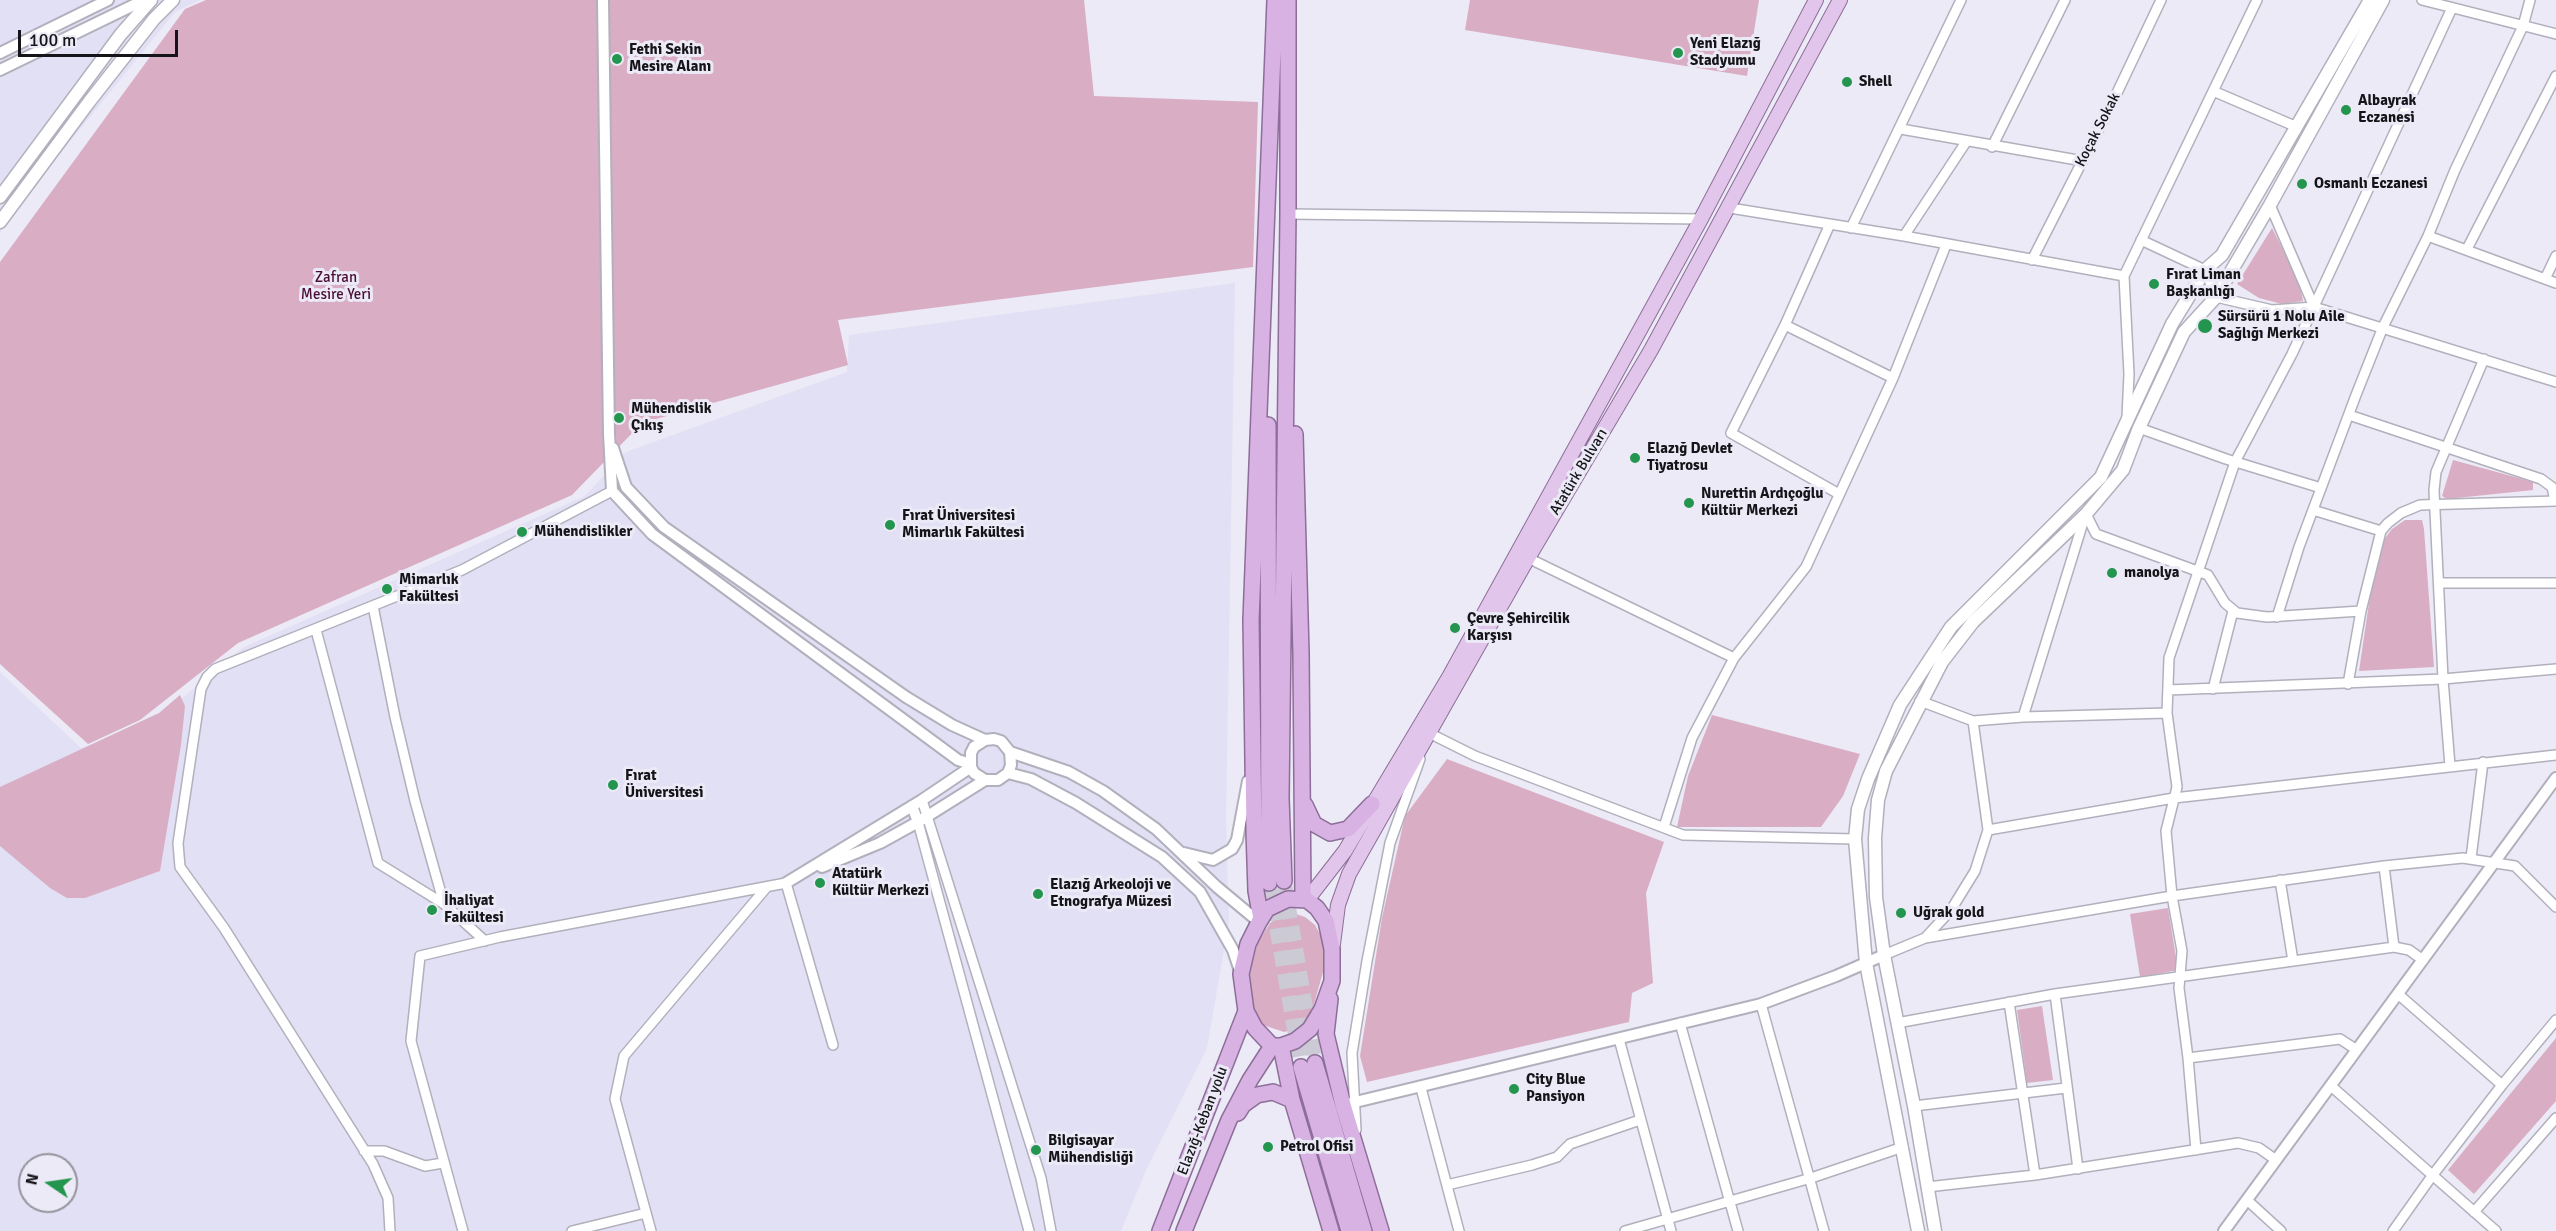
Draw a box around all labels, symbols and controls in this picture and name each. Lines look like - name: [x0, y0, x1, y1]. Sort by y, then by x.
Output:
- scale bar: [21, 18, 182, 56]
- text: 100 m: [29, 29, 76, 51]
- place label: Yeni Elazığ Stadyumu: [1690, 35, 1761, 70]
- place label: Fethi Sekin Mesire Alanı: [629, 41, 711, 76]
- marker: Yeni Elazığ Stadyumu: [1671, 46, 1685, 60]
- marker: Fethi Sekin Mesire Alanı: [610, 52, 624, 66]
- place label: Shell: [1859, 73, 1892, 91]
- marker: Shell: [1840, 75, 1854, 89]
- street label: Koçak Sokak: [2072, 90, 2124, 170]
- place label: Albayrak Eczanesi: [2358, 92, 2416, 127]
- marker: Albayrak Eczanesi: [2339, 103, 2353, 117]
- place label: Osmanlı Eczanesi: [2314, 175, 2428, 193]
- marker: Osmanlı Eczanesi: [2295, 177, 2309, 191]
- place label: Fırat Liman Başkanlığı: [2166, 266, 2241, 301]
- park label: Zafran Mesire Yeri: [301, 269, 371, 304]
- marker: Fırat Liman Başkanlığı: [2147, 277, 2161, 291]
- place label: Sürsürü 1 Nolu Aile Sağlığı Merkezi: [2218, 308, 2345, 343]
- marker: Sürsürü 1 Nolu Aile Sağlığı Merkezi: [2196, 317, 2214, 335]
- place label: Mühendislik Çıkış: [631, 400, 712, 435]
- marker: Mühendislik Çıkış: [612, 411, 626, 425]
- street label: Atatürk Bulvarı: [1546, 426, 1612, 518]
- place label: Elazığ Devlet Tiyatrosu: [1647, 440, 1733, 475]
- marker: Elazığ Devlet Tiyatrosu: [1628, 451, 1642, 465]
- place label: Nurettin Ardıçoğlu Kültür Merkezi: [1701, 485, 1824, 520]
- marker: Nurettin Ardıçoğlu Kültür Merkezi: [1682, 496, 1696, 510]
- place label: Fırat Üniversitesi Mimarlık Fakültesi: [902, 507, 1024, 542]
- marker: Fırat Üniversitesi Mimarlık Fakültesi: [883, 518, 897, 532]
- place label: Mühendislikler: [534, 523, 632, 541]
- marker: Mühendislikler: [515, 525, 529, 539]
- place label: manolya: [2124, 564, 2179, 582]
- marker: manolya: [2105, 566, 2119, 580]
- place label: Mimarlık Fakültesi: [399, 571, 459, 606]
- marker: Mimarlık Fakültesi: [380, 582, 394, 596]
- place label: Çevre Şehircilik Karşısı: [1467, 610, 1570, 645]
- marker: Çevre Şehircilik Karşısı: [1448, 621, 1462, 635]
- place label: Fırat Üniversitesi: [625, 767, 703, 802]
- marker: Fırat Üniversitesi: [606, 778, 620, 792]
- place label: Atatürk Kültür Merkezi: [832, 865, 929, 900]
- marker: Atatürk Kültür Merkezi: [813, 876, 827, 890]
- place label: Elazığ Arkeoloji ve Etnografya Müzesi: [1050, 876, 1172, 911]
- marker: Elazığ Arkeoloji ve Etnografya Müzesi: [1031, 887, 1045, 901]
- place label: İhaliyat Fakültesi: [444, 892, 504, 927]
- marker: İhaliyat Fakültesi: [425, 903, 439, 917]
- place label: Uğrak gold: [1913, 904, 1984, 922]
- marker: Uğrak gold: [1894, 906, 1908, 920]
- street label: Elazığ-Keban yolu: [1174, 1064, 1232, 1178]
- place label: City Blue Pansiyon: [1526, 1071, 1585, 1106]
- marker: City Blue Pansiyon: [1507, 1082, 1521, 1096]
- place label: Bilgisayar Mühendisliği: [1048, 1132, 1133, 1167]
- place label: Petrol Ofisi: [1280, 1138, 1354, 1156]
- marker: Petrol Ofisi: [1261, 1140, 1275, 1154]
- marker: Bilgisayar Mühendisliği: [1029, 1143, 1043, 1157]
- north arrow: [18, 1153, 78, 1213]
- text: N: [21, 1172, 43, 1187]

